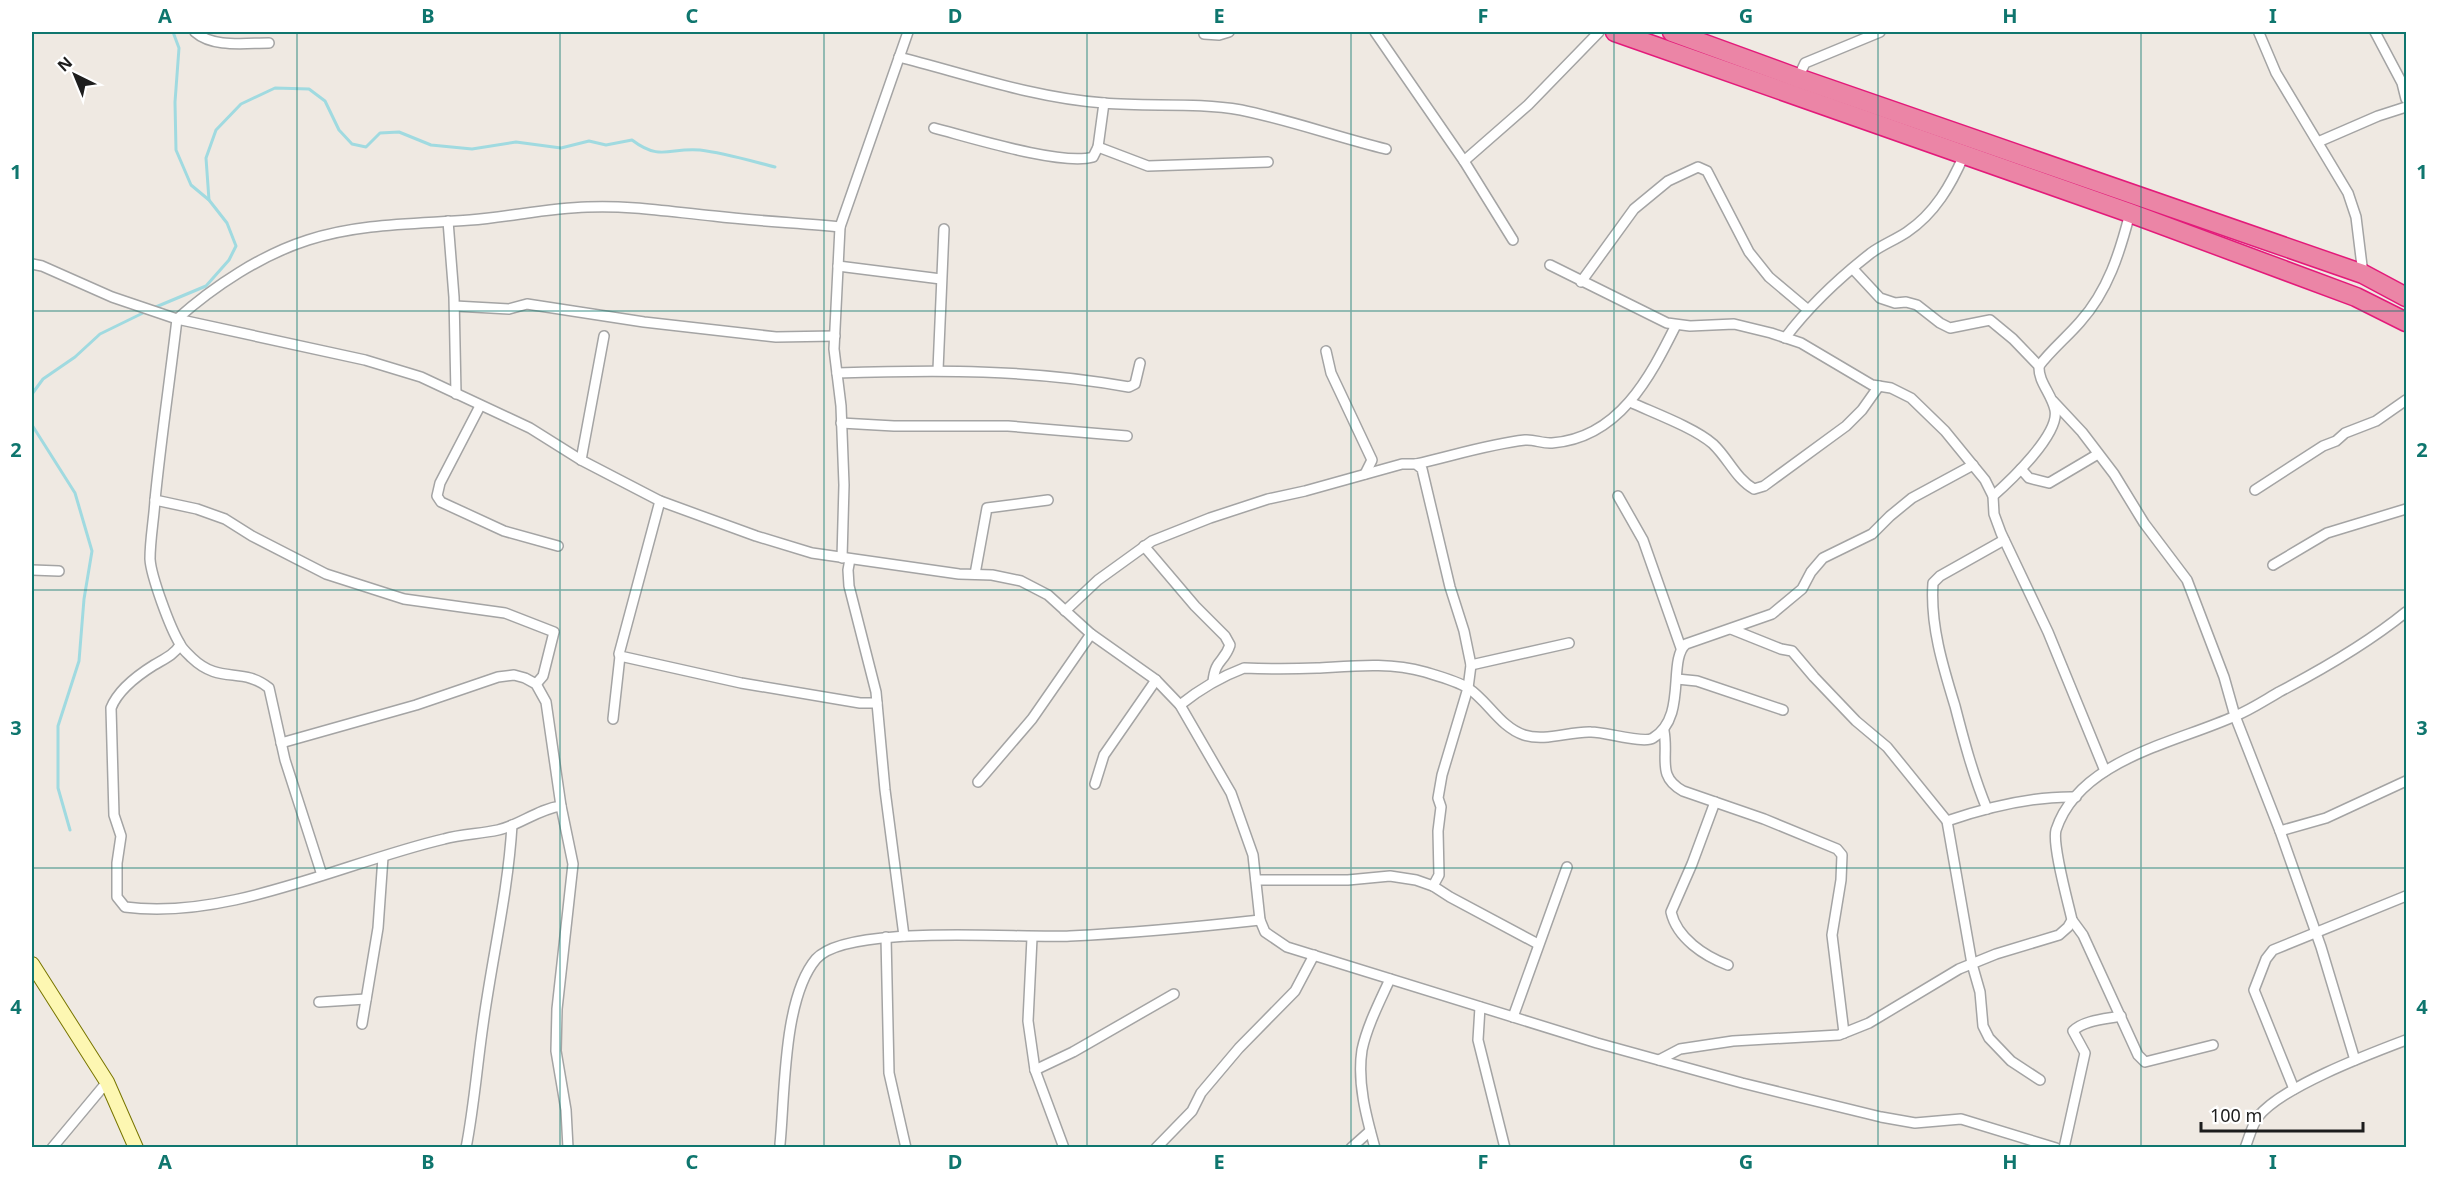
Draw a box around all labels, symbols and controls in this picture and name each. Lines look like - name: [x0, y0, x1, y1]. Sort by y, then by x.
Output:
- text: A: [158, 2, 172, 29]
- text: B: [421, 2, 435, 29]
- text: C: [686, 2, 699, 29]
- text: D: [948, 2, 962, 29]
- text: E: [1213, 2, 1225, 29]
- text: F: [1478, 2, 1488, 29]
- text: G: [1739, 2, 1753, 29]
- text: H: [2002, 2, 2018, 29]
- text: I: [2269, 2, 2277, 29]
- north arrow: [45, 45, 105, 105]
- text: N: [53, 52, 77, 77]
- text: 1: [10, 158, 22, 185]
- text: 1: [2416, 158, 2428, 185]
- text: 2: [10, 436, 22, 463]
- text: 2: [2416, 436, 2428, 463]
- text: 3: [10, 714, 22, 741]
- text: 3: [2416, 714, 2428, 741]
- text: 4: [10, 993, 22, 1020]
- text: 4: [2416, 993, 2428, 1020]
- scale bar: [2201, 1095, 2363, 1133]
- text: 100 m: [2210, 1103, 2262, 1127]
- text: A: [158, 1148, 172, 1175]
- text: B: [421, 1148, 435, 1175]
- text: C: [686, 1148, 699, 1175]
- text: D: [948, 1148, 962, 1175]
- text: E: [1213, 1148, 1225, 1175]
- text: F: [1478, 1148, 1488, 1175]
- text: G: [1739, 1148, 1753, 1175]
- text: H: [2002, 1148, 2018, 1175]
- text: I: [2269, 1148, 2277, 1175]

